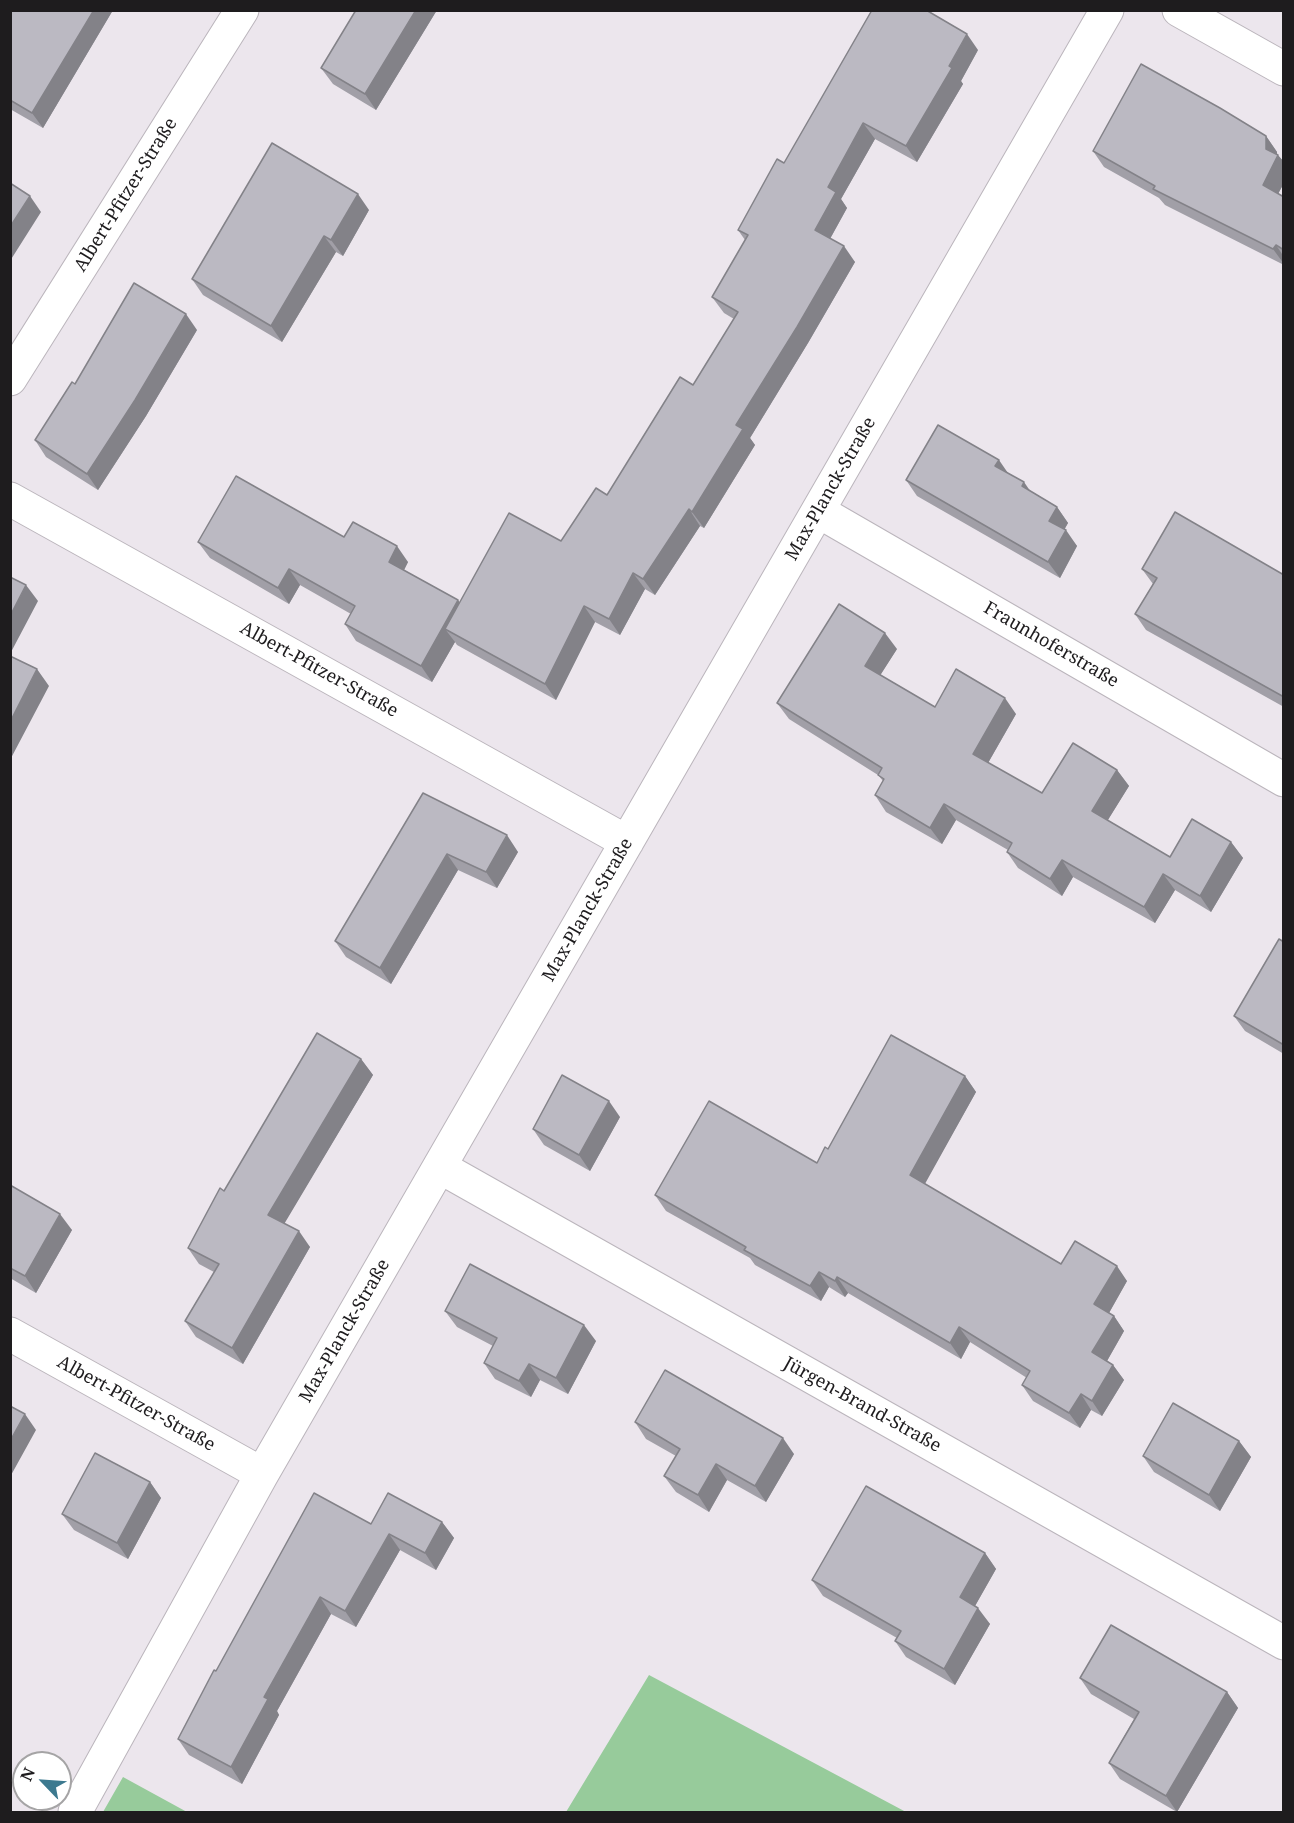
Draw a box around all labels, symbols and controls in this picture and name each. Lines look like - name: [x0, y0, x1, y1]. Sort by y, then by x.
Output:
- street label: Albert-Pfitzer-Straße: [70, 114, 182, 276]
- street label: Max-Planck-Straße: [781, 414, 881, 564]
- street label: Fraunhoferstraße: [980, 598, 1122, 692]
- street label: Albert-Pfitzer-Straße: [236, 618, 402, 722]
- street label: Max-Planck-Straße: [538, 835, 638, 985]
- street label: Max-Planck-Straße: [295, 1256, 395, 1406]
- street label: Albert-Pfitzer-Straße: [53, 1352, 219, 1456]
- street label: Jürgen-Brand-Straße: [779, 1353, 945, 1457]
- north arrow: [12, 1751, 72, 1811]
- text: N: [15, 1764, 40, 1785]

